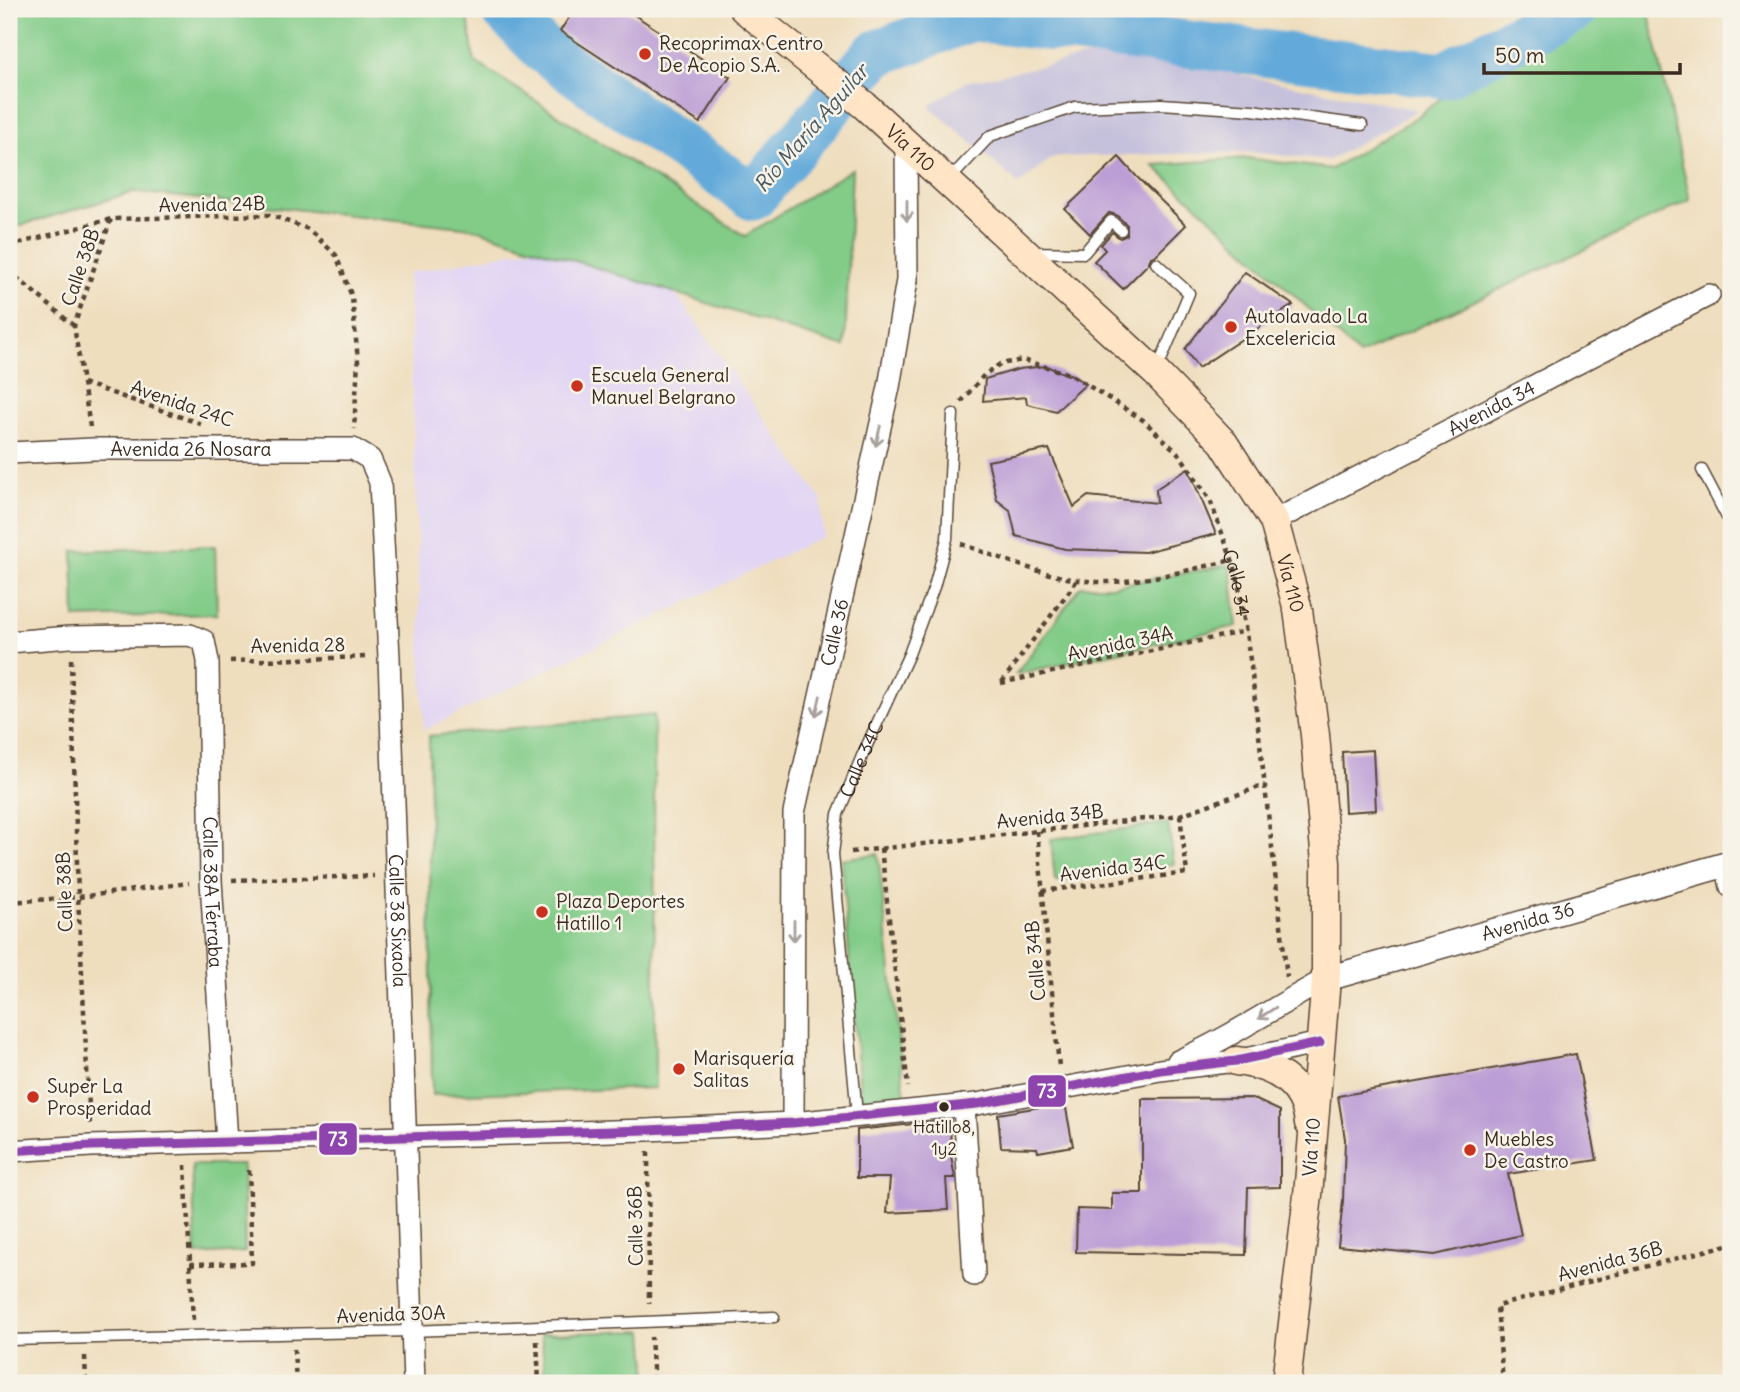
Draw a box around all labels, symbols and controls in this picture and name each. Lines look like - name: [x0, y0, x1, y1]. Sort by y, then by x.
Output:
- place label: Recoprimax Centro De Acopio S.A.: [659, 31, 823, 77]
- scale bar: [1484, 32, 1680, 76]
- text: 50 m: [1495, 42, 1544, 69]
- marker: Recoprimax Centro De Acopio S.A.: [637, 46, 653, 62]
- water label: Río María Aguilar: [748, 56, 876, 198]
- street label: Vía 110: [881, 119, 941, 177]
- street label: Avenida 24B: [158, 191, 266, 217]
- one-way arrow: [900, 200, 914, 223]
- street label: Calle 38B: [56, 225, 104, 309]
- place label: Autolavado La Excelericia: [1245, 304, 1368, 350]
- marker: Autolavado La Excelericia: [1223, 319, 1239, 335]
- place label: Escuela General Manuel Belgrano: [591, 363, 736, 409]
- street label: Avenida 24C: [128, 374, 236, 432]
- street label: Avenida 34: [1444, 375, 1539, 441]
- marker: Escuela General Manuel Belgrano: [569, 378, 585, 394]
- one-way arrow: [871, 424, 885, 447]
- street label: Avenida 26 Nosara: [110, 437, 272, 461]
- street label: Calle 34: [1217, 546, 1255, 618]
- street label: Vía 110: [1272, 552, 1310, 615]
- street label: Calle 36: [815, 596, 853, 668]
- street label: Avenida 34A: [1065, 620, 1175, 666]
- street label: Avenida 28: [250, 632, 346, 658]
- one-way arrow: [811, 694, 825, 717]
- street label: Calle 34C: [834, 717, 888, 801]
- street label: Avenida 34B: [995, 798, 1105, 834]
- street label: Calle 38A Térraba: [198, 816, 228, 969]
- street label: Avenida 34C: [1058, 850, 1168, 886]
- street label: Calle 38B: [51, 851, 77, 933]
- street label: Calle 38 Sixaola: [384, 854, 412, 988]
- place label: Plaza Deportes Hatillo 1: [556, 889, 685, 935]
- street label: Avenida 36: [1479, 897, 1577, 946]
- marker: Plaza Deportes Hatillo 1: [534, 904, 550, 920]
- one-way arrow: [787, 919, 801, 942]
- street label: Calle 34B: [1020, 920, 1050, 1002]
- one-way arrow: [1258, 1006, 1277, 1020]
- place label: Marisquería Salitas: [693, 1046, 795, 1092]
- marker: Marisquería Salitas: [671, 1061, 687, 1077]
- place label: Super La Prosperidad: [47, 1074, 152, 1120]
- line badge: 73: [1027, 1074, 1067, 1108]
- text: 73: [1037, 1079, 1057, 1103]
- marker: Super La Prosperidad: [25, 1089, 41, 1105]
- marker: Hatillo8, 1y2: [937, 1100, 951, 1114]
- place label: Hatillo8, 1y2: [913, 1116, 975, 1160]
- street label: Vía 110: [1297, 1117, 1325, 1177]
- line badge: 73: [318, 1122, 358, 1156]
- text: 73: [328, 1127, 348, 1151]
- place label: Muebles De Castro: [1484, 1127, 1569, 1173]
- marker: Muebles De Castro: [1462, 1142, 1478, 1158]
- street label: Calle 36B: [622, 1185, 648, 1267]
- street label: Avenida 36B: [1555, 1235, 1665, 1287]
- street label: Avenida 30A: [336, 1300, 446, 1328]

